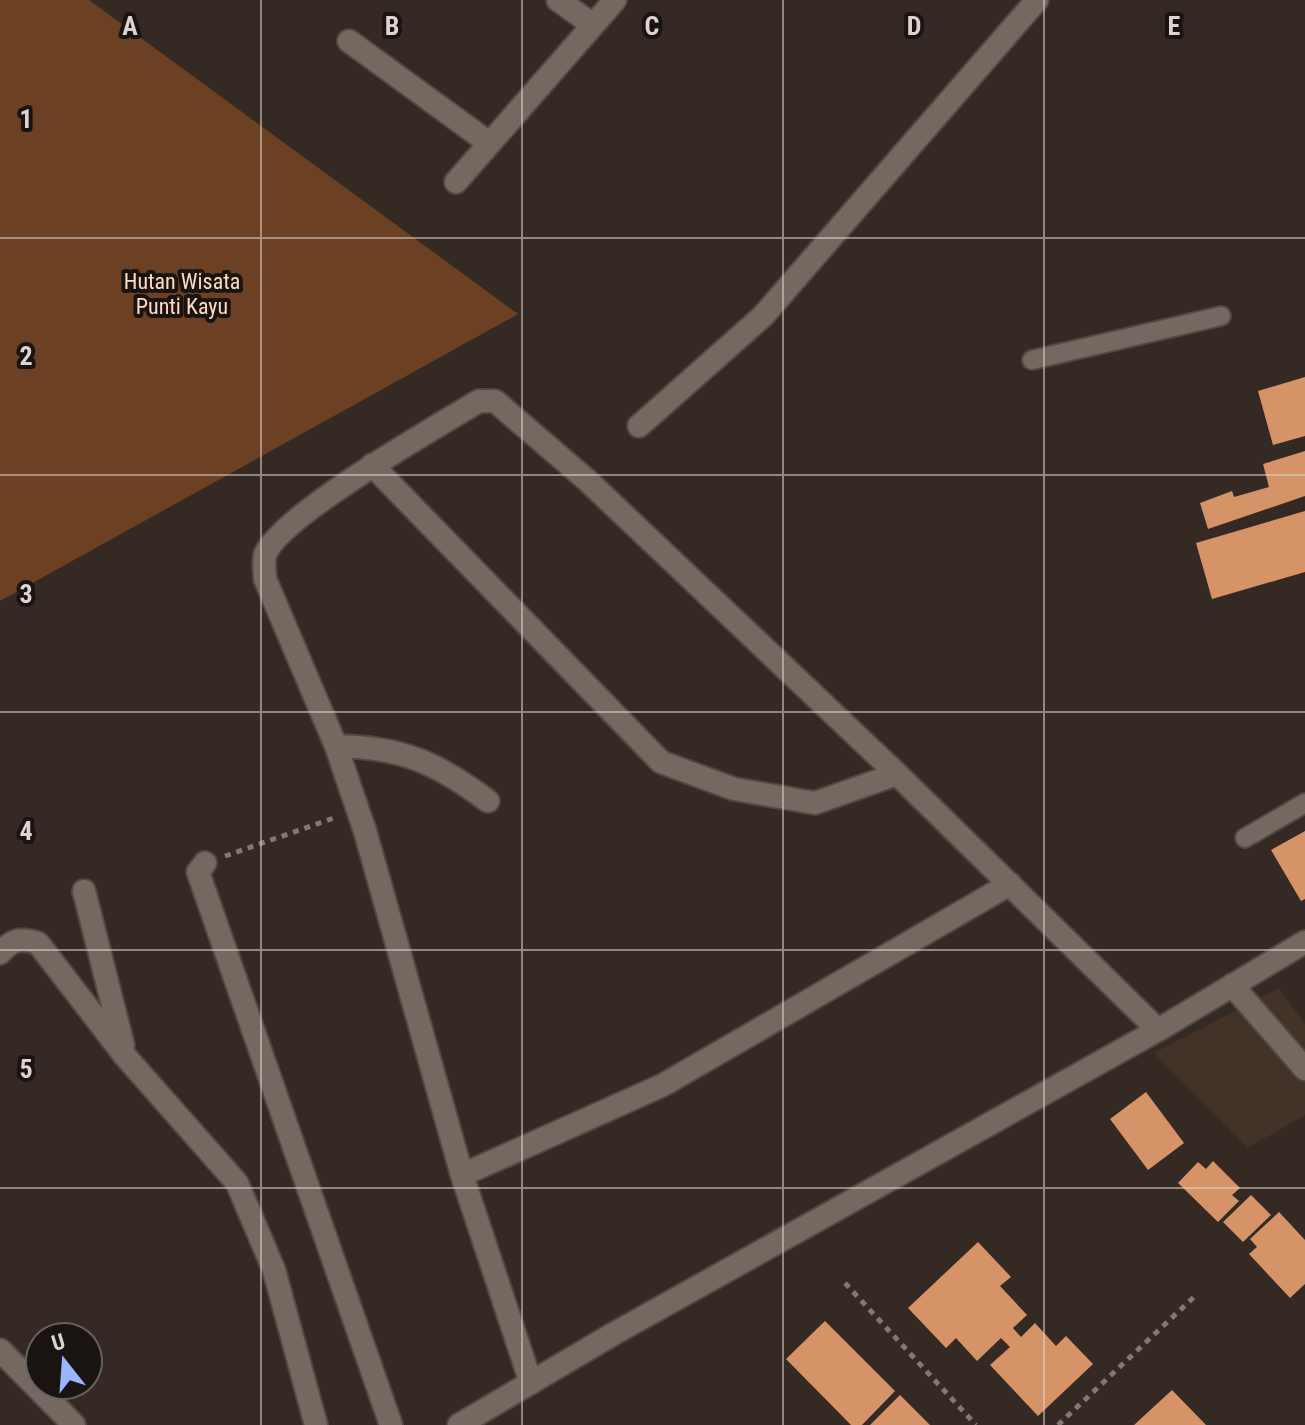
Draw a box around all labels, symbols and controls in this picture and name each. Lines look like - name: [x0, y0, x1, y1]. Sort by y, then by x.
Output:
- text: A: [122, 11, 138, 41]
- text: B: [385, 11, 399, 41]
- text: C: [645, 11, 660, 41]
- text: D: [907, 11, 921, 41]
- text: E: [1168, 11, 1181, 41]
- text: 1: [19, 104, 33, 134]
- park label: Hutan Wisata Punti Kayu: [124, 269, 240, 319]
- text: 2: [19, 341, 33, 371]
- text: 3: [19, 579, 33, 609]
- text: 4: [19, 816, 33, 846]
- text: 5: [19, 1054, 33, 1084]
- north arrow: [24, 1321, 104, 1401]
- text: U: [49, 1329, 68, 1356]

